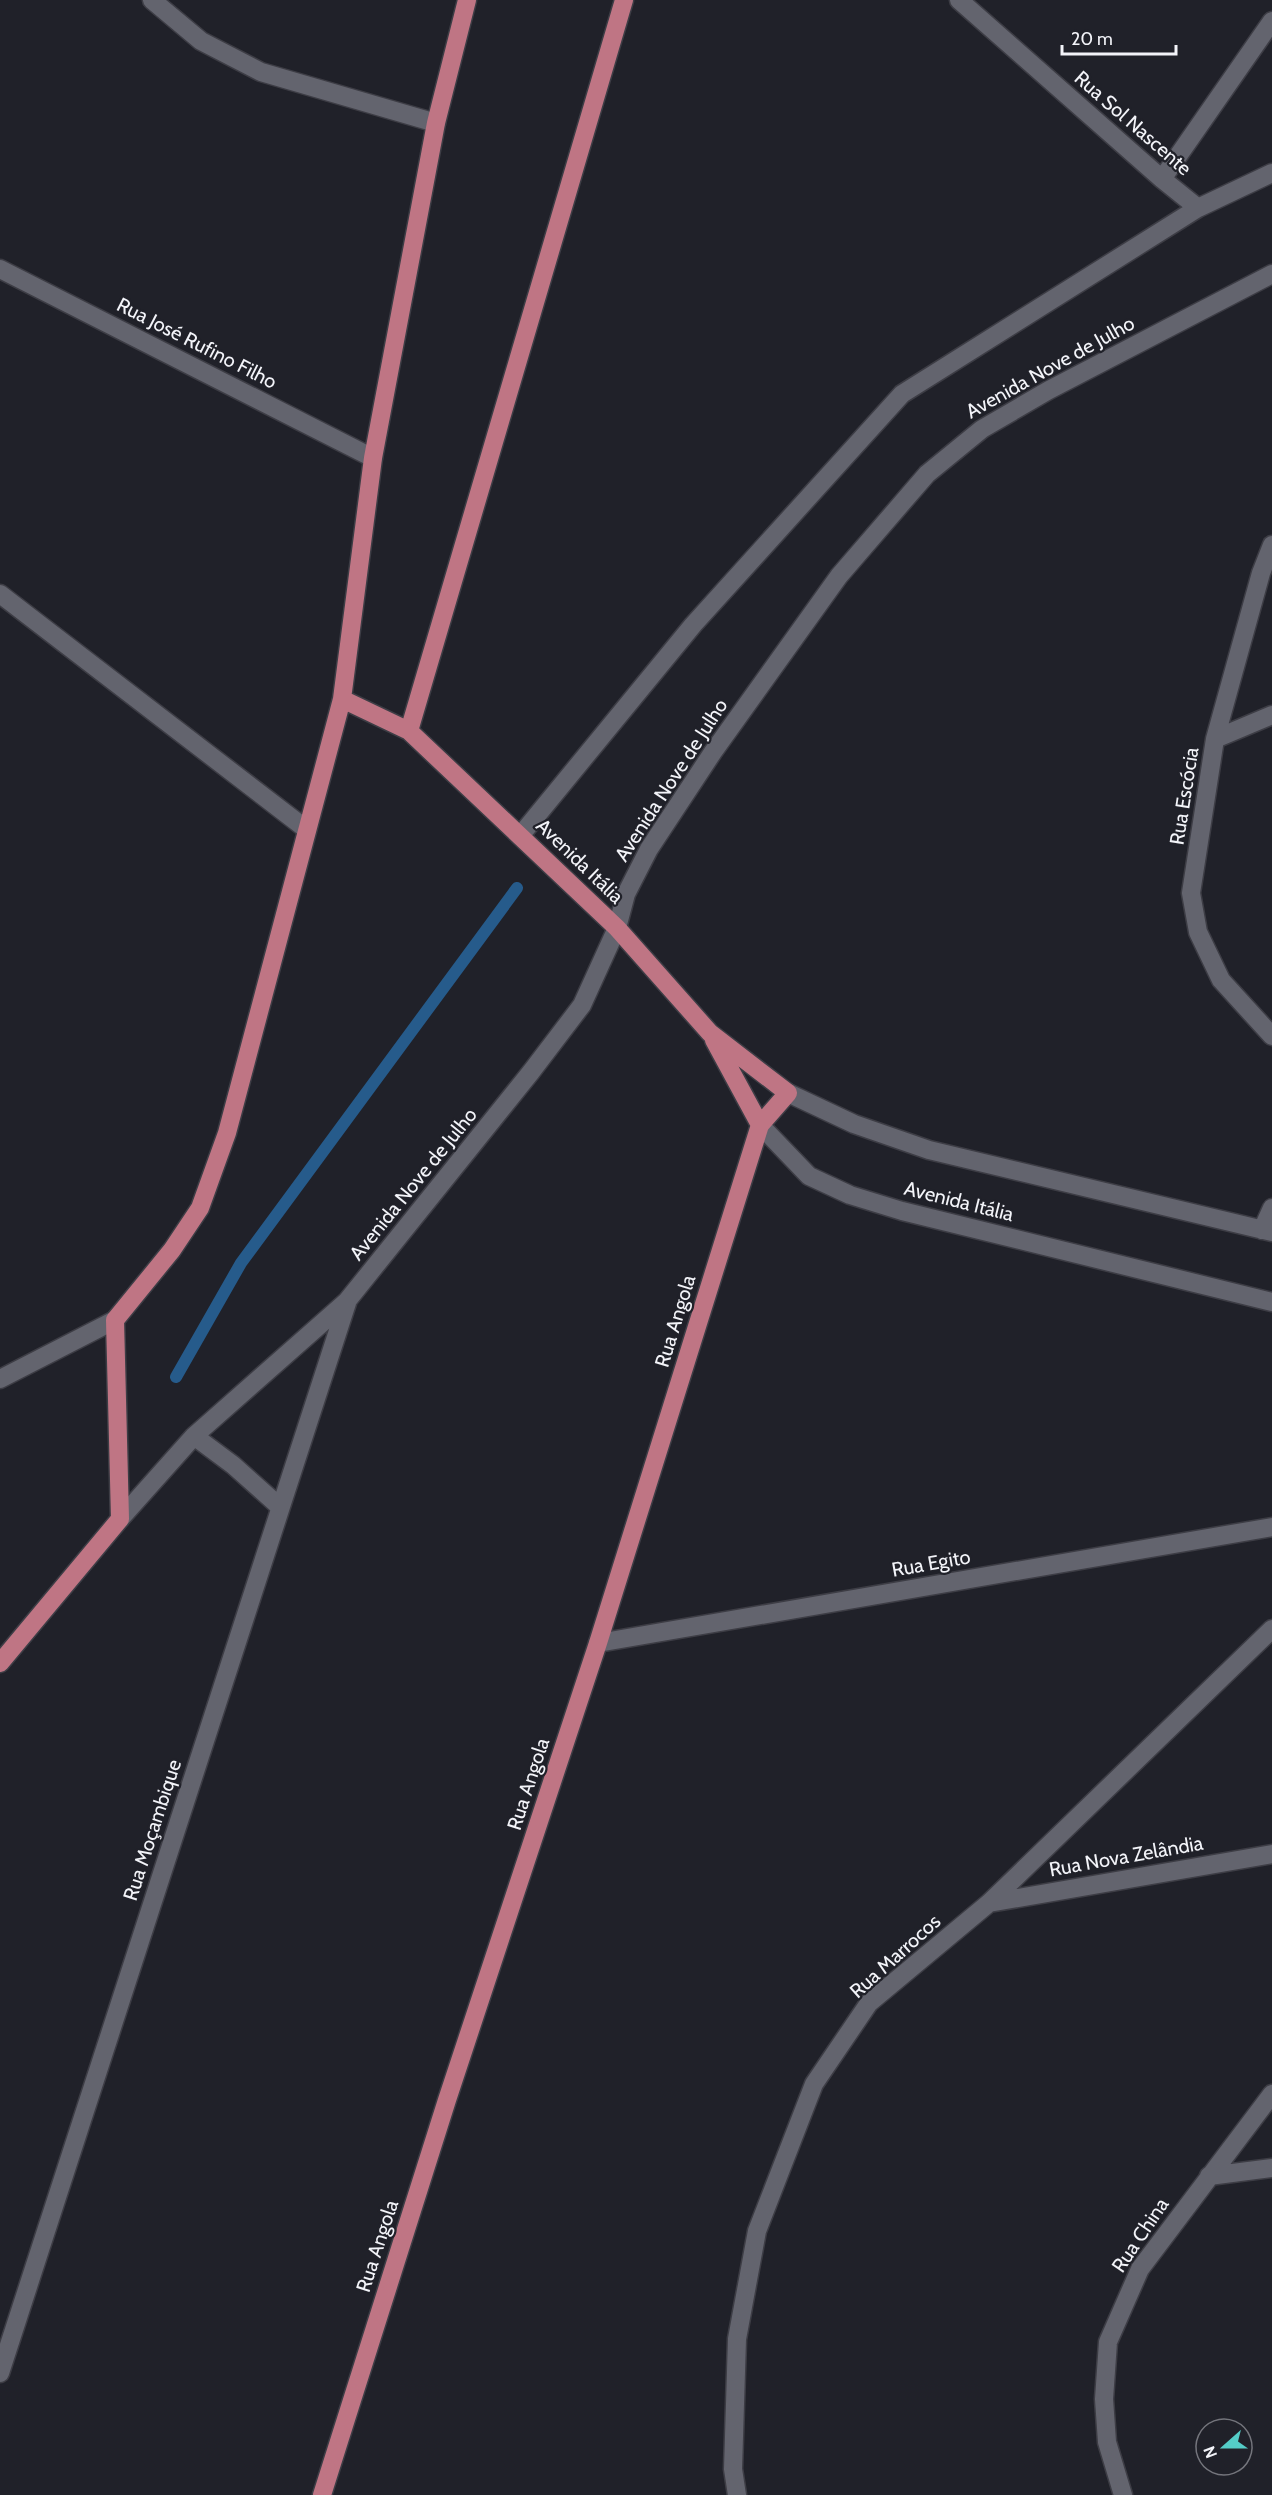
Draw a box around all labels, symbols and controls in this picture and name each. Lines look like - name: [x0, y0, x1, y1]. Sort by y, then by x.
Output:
- scale bar: [1062, 18, 1176, 56]
- text: 20 m: [1071, 28, 1113, 50]
- street label: Rua Sol Nascente: [1070, 66, 1196, 180]
- street label: Rua José Rufino Filho: [113, 292, 281, 394]
- street label: Avenida Nove de Julho: [962, 311, 1138, 423]
- street label: Avenida Nove de Julho: [609, 694, 733, 866]
- street label: Rua Escócia: [1164, 745, 1204, 847]
- street label: Avenida Itália: [531, 813, 629, 909]
- street label: Avenida Nove de Julho: [344, 1103, 482, 1265]
- street label: Avenida Itália: [902, 1176, 1017, 1226]
- street label: Rua Angola: [650, 1272, 701, 1370]
- street label: Rua Egito: [890, 1544, 972, 1582]
- street label: Rua Angola: [502, 1735, 554, 1833]
- street label: Rua Moçambique: [118, 1756, 186, 1904]
- street label: Rua Nova Zelândia: [1047, 1831, 1205, 1881]
- street label: Rua Marrocos: [845, 1909, 945, 2003]
- street label: Rua China: [1106, 2193, 1174, 2277]
- street label: Rua Angola: [351, 2197, 403, 2295]
- north arrow: [1194, 2417, 1254, 2477]
- text: N: [1200, 2444, 1221, 2461]

